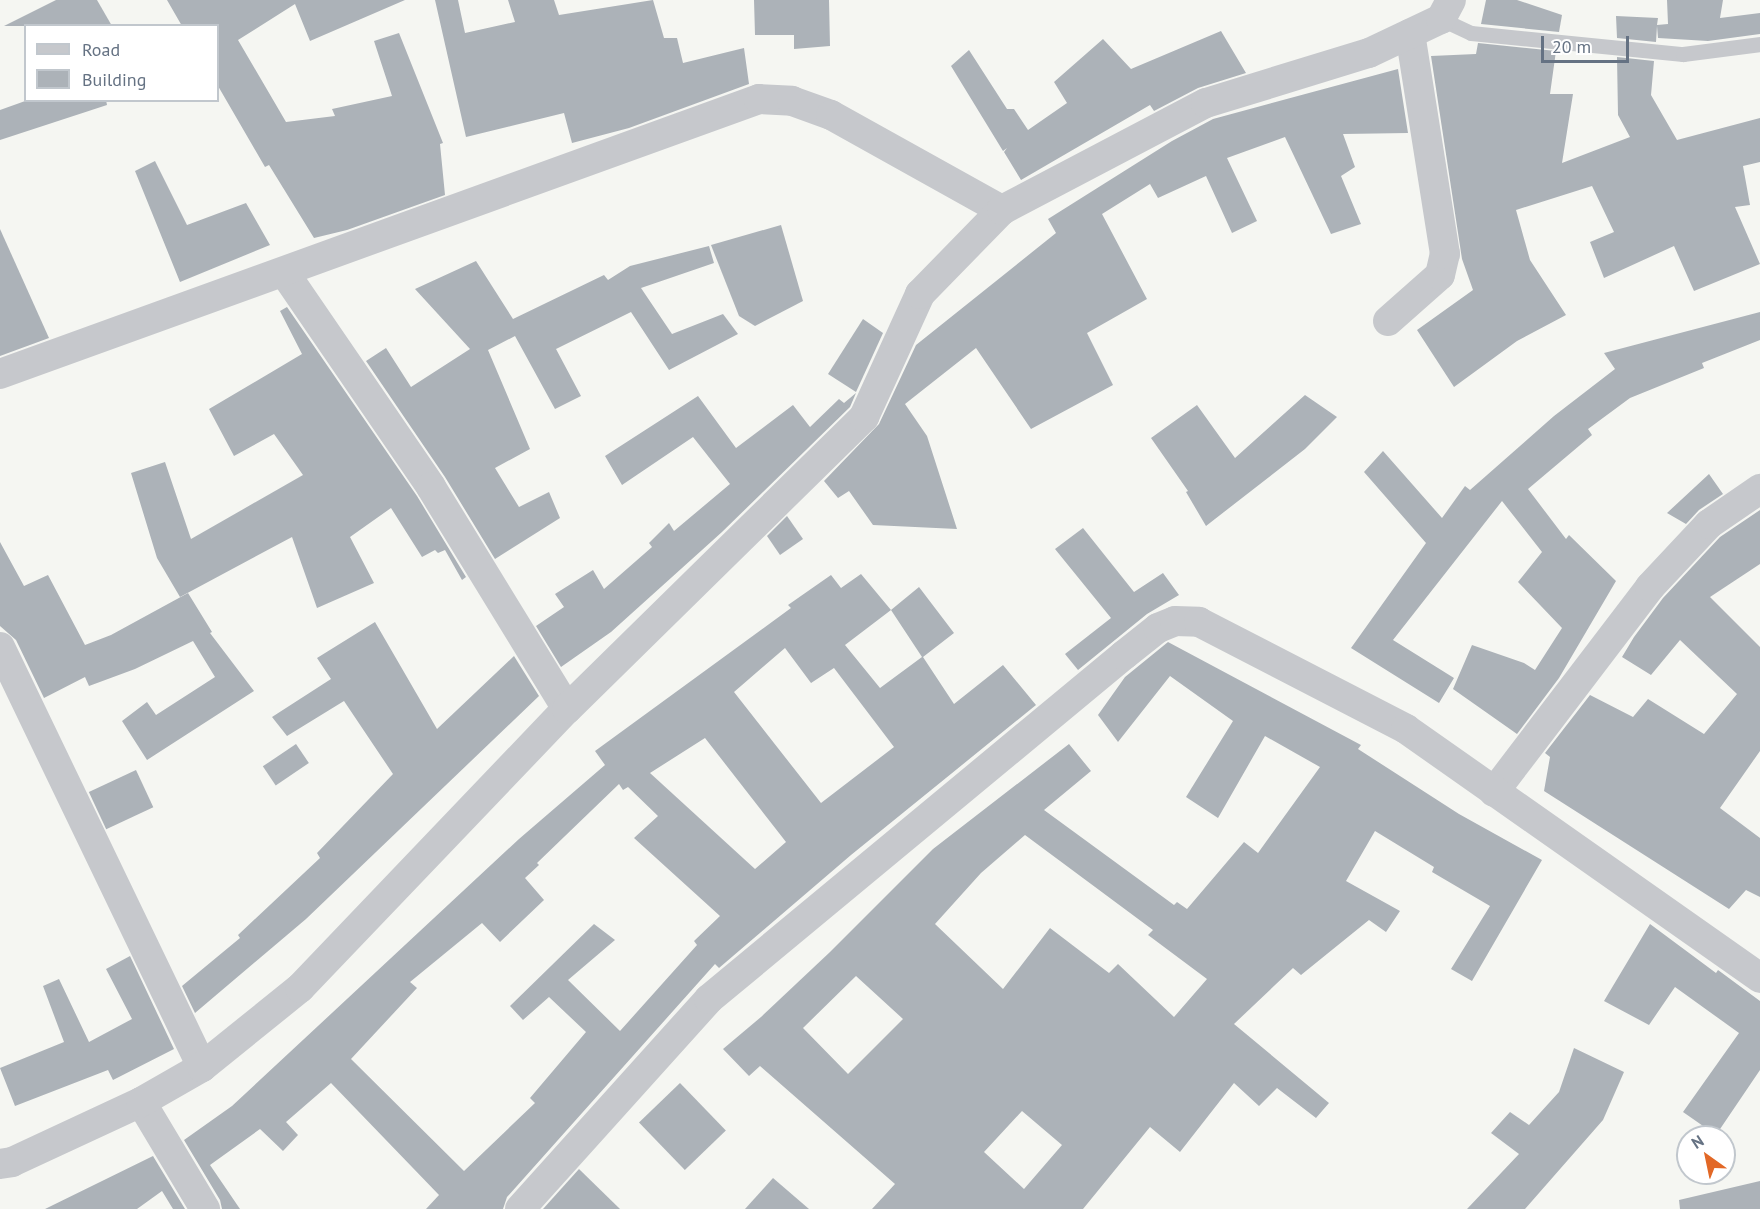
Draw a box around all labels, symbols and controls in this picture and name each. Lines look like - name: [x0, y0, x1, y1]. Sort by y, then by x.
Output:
- legend: [24, 24, 219, 102]
- scale bar: [1544, 24, 1632, 62]
- text: 20 m: [1552, 35, 1591, 58]
- text: Road: [82, 38, 120, 61]
- text: Building: [82, 68, 146, 91]
- north arrow: [1676, 1125, 1736, 1185]
- text: N: [1687, 1130, 1707, 1153]

